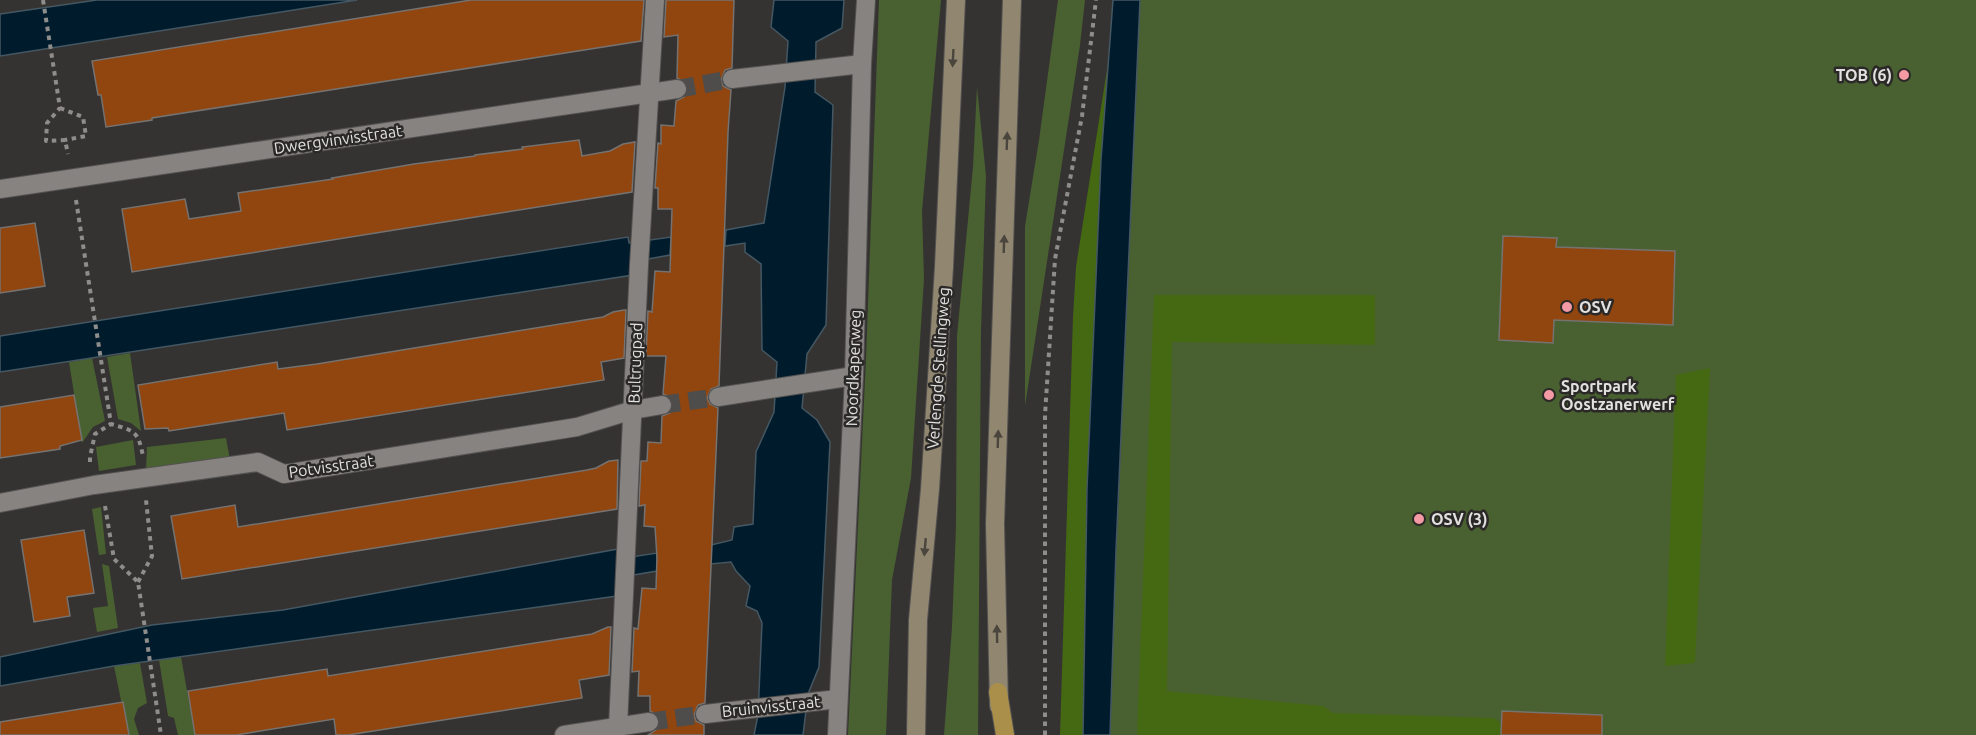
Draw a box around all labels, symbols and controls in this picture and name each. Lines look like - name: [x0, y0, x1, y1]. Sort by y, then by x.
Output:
- one-way arrow: [949, 49, 958, 68]
- place label: TOB (6): [1836, 66, 1892, 85]
- marker: TOB (6): [1897, 68, 1911, 82]
- street label: Dwergvinvisstraat: [273, 121, 404, 157]
- one-way arrow: [1003, 131, 1012, 150]
- one-way arrow: [999, 235, 1009, 254]
- street label: Verlengde Stellingweg: [923, 286, 953, 450]
- place label: OSV: [1579, 298, 1613, 316]
- marker: OSV: [1560, 300, 1574, 314]
- street label: Noordkaperweg: [842, 309, 864, 427]
- street label: Bultrugpad: [625, 322, 645, 404]
- place label: Sportpark Oostzanerwerf: [1561, 377, 1675, 413]
- marker: Sportpark Oostzanerwerf: [1542, 388, 1556, 402]
- one-way arrow: [993, 430, 1002, 449]
- street label: Potvisstraat: [287, 451, 375, 481]
- place label: OSV (3): [1431, 510, 1488, 529]
- marker: OSV (3): [1412, 512, 1426, 526]
- one-way arrow: [920, 538, 930, 557]
- one-way arrow: [992, 624, 1002, 643]
- street label: Bruinvisstraat: [721, 692, 822, 720]

